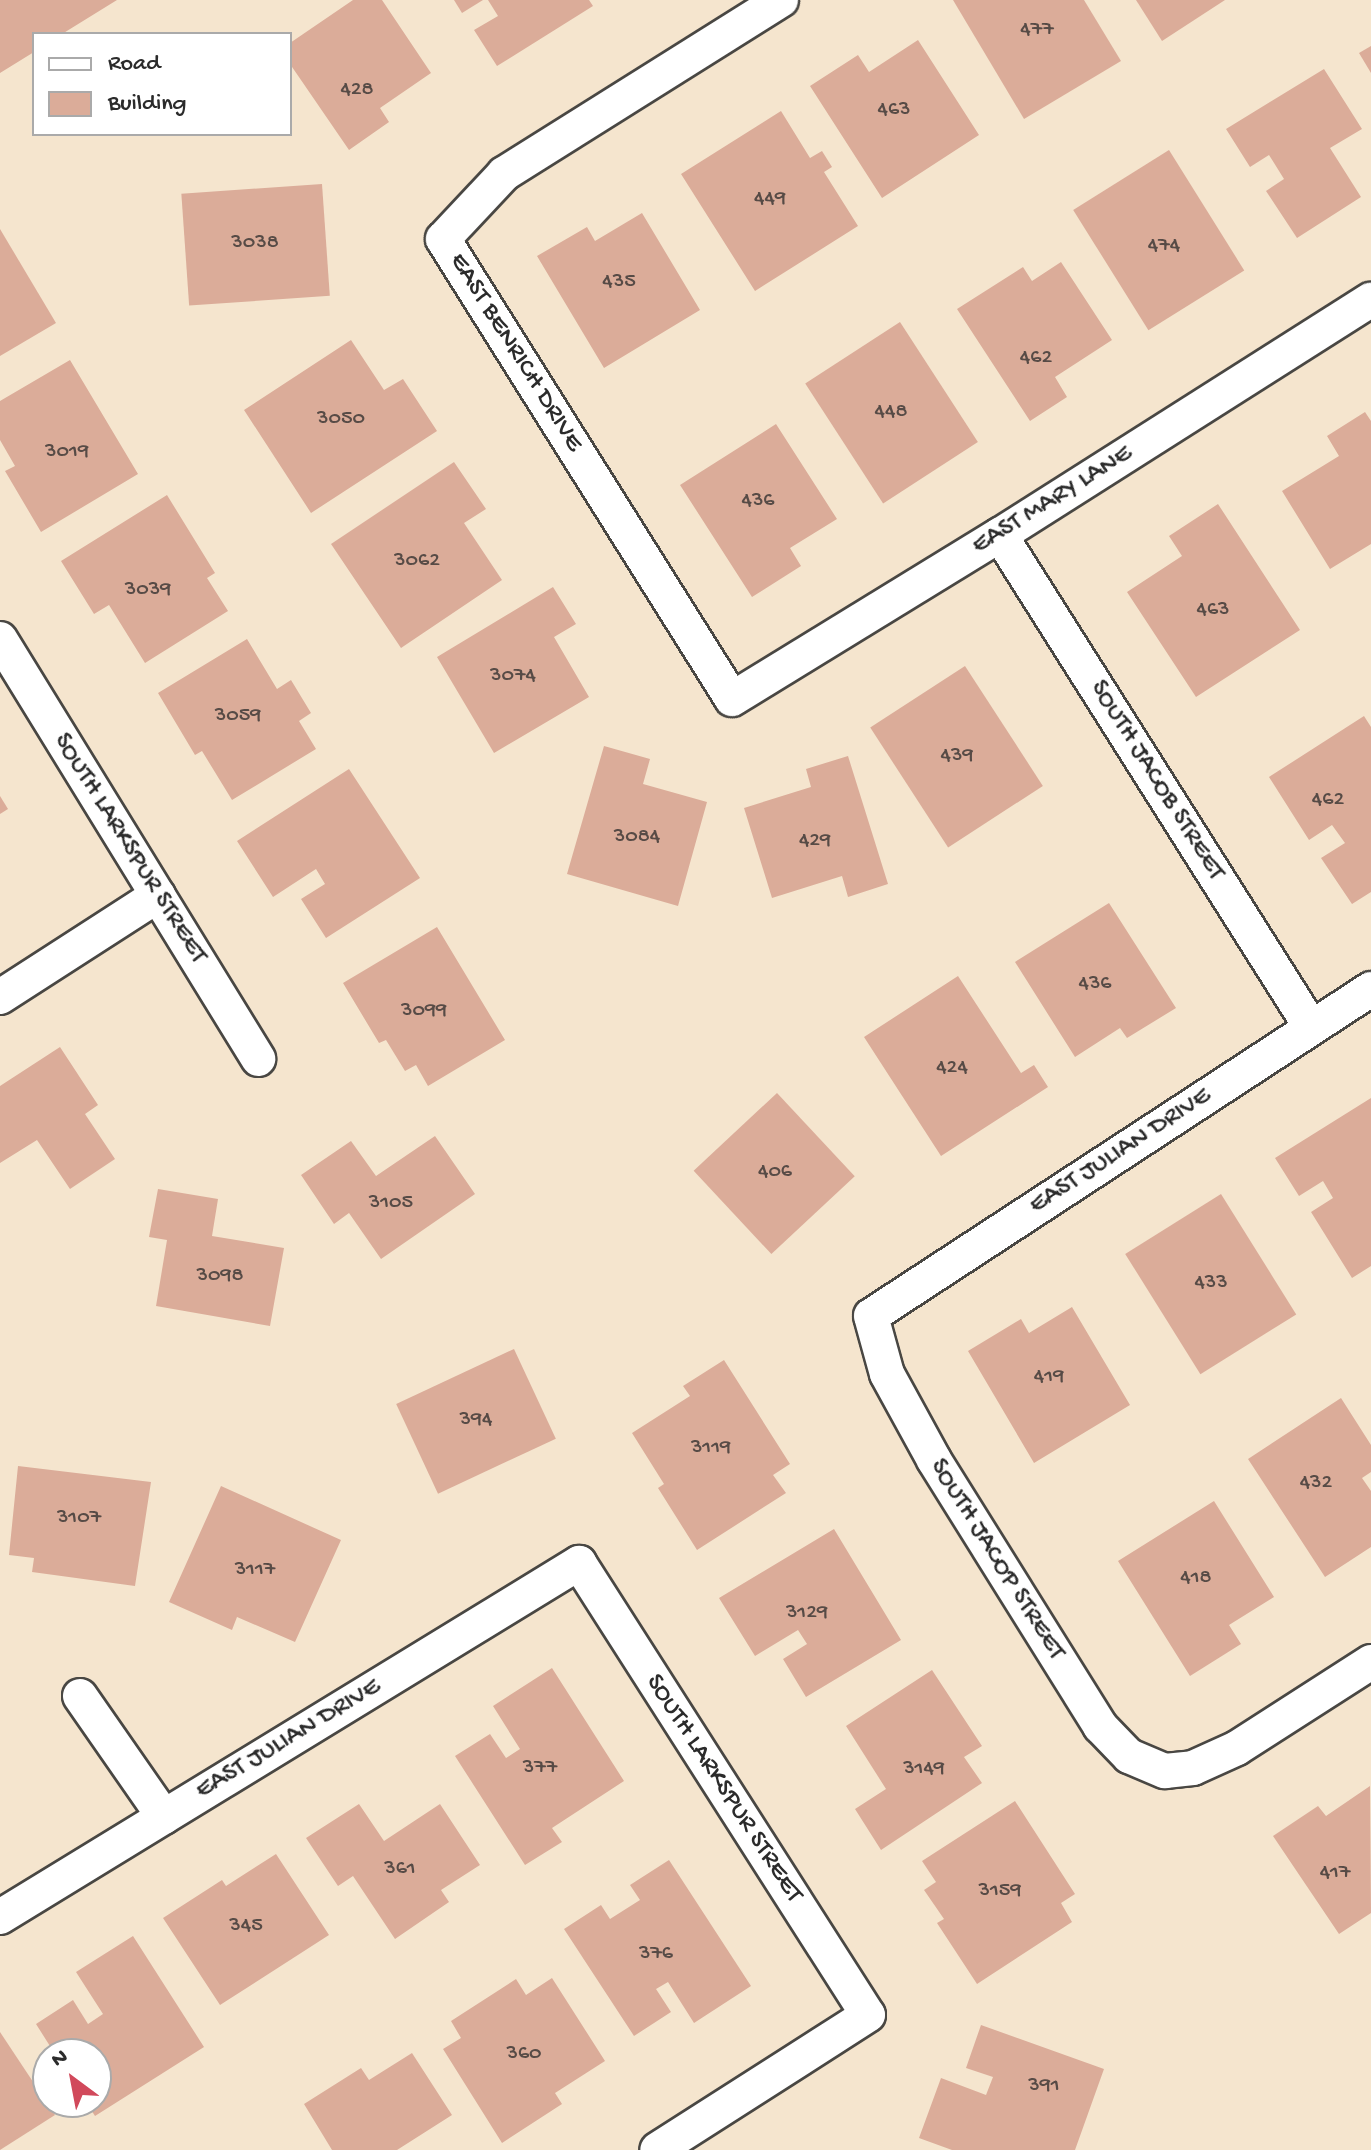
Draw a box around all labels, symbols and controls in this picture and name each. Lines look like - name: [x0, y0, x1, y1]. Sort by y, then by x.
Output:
- house number: 477: [1020, 18, 1054, 44]
- legend: [32, 32, 292, 136]
- text: Road: [108, 50, 160, 79]
- house number: 428: [340, 78, 374, 104]
- text: Building: [108, 90, 186, 119]
- house number: 463: [878, 98, 910, 124]
- house number: 449: [754, 187, 786, 213]
- house number: 3038: [231, 231, 279, 257]
- house number: 474: [1148, 234, 1180, 260]
- street label: EAST BENRICH DRIVE: [441, 248, 589, 458]
- house number: 435: [602, 270, 636, 296]
- house number: 462: [1020, 346, 1052, 372]
- house number: 448: [875, 400, 907, 426]
- house number: 3050: [317, 407, 365, 433]
- street label: EAST MARY LANE: [967, 439, 1139, 563]
- house number: 3019: [45, 440, 89, 466]
- house number: 436: [742, 489, 774, 515]
- house number: 3062: [394, 549, 440, 575]
- house number: 3039: [125, 578, 171, 604]
- house number: 463: [1197, 598, 1229, 624]
- house number: 3074: [490, 664, 536, 690]
- street label: SOUTH JACOB STREET: [1082, 675, 1230, 887]
- house number: 3059: [215, 704, 261, 730]
- street label: SOUTH LARKSPUR STREET: [45, 728, 213, 970]
- house number: 439: [941, 744, 973, 770]
- house number: 462: [1312, 788, 1344, 814]
- house number: 3084: [614, 825, 660, 851]
- house number: 429: [799, 829, 831, 855]
- house number: 436: [1079, 972, 1111, 998]
- house number: 3099: [401, 999, 447, 1025]
- house number: 424: [936, 1056, 968, 1082]
- street label: EAST JULIAN DRIVE: [1024, 1082, 1218, 1222]
- house number: 406: [758, 1160, 792, 1186]
- house number: 3105: [369, 1191, 413, 1217]
- house number: 3098: [197, 1264, 243, 1290]
- house number: 433: [1194, 1271, 1228, 1297]
- house number: 419: [1034, 1365, 1064, 1391]
- house number: 394: [460, 1408, 492, 1434]
- house number: 3119: [691, 1436, 731, 1462]
- street label: SOUTH JACOP STREET: [922, 1454, 1070, 1666]
- house number: 432: [1300, 1471, 1332, 1497]
- house number: 3107: [57, 1506, 101, 1532]
- house number: 3117: [235, 1558, 275, 1584]
- house number: 418: [1180, 1566, 1212, 1592]
- house number: 3129: [786, 1601, 828, 1627]
- street label: SOUTH LARKSPUR STREET: [638, 1669, 808, 1909]
- street label: EAST JULIAN DRIVE: [191, 1672, 387, 1808]
- house number: 377: [523, 1756, 557, 1782]
- house number: 3149: [903, 1757, 945, 1783]
- house number: 361: [384, 1857, 416, 1883]
- house number: 417: [1320, 1861, 1350, 1887]
- house number: 3159: [979, 1879, 1021, 1905]
- house number: 345: [229, 1914, 263, 1940]
- house number: 376: [639, 1942, 673, 1968]
- north arrow: [32, 2038, 112, 2118]
- house number: 360: [506, 2042, 542, 2068]
- text: N: [47, 2045, 73, 2074]
- house number: 391: [1028, 2074, 1060, 2100]

